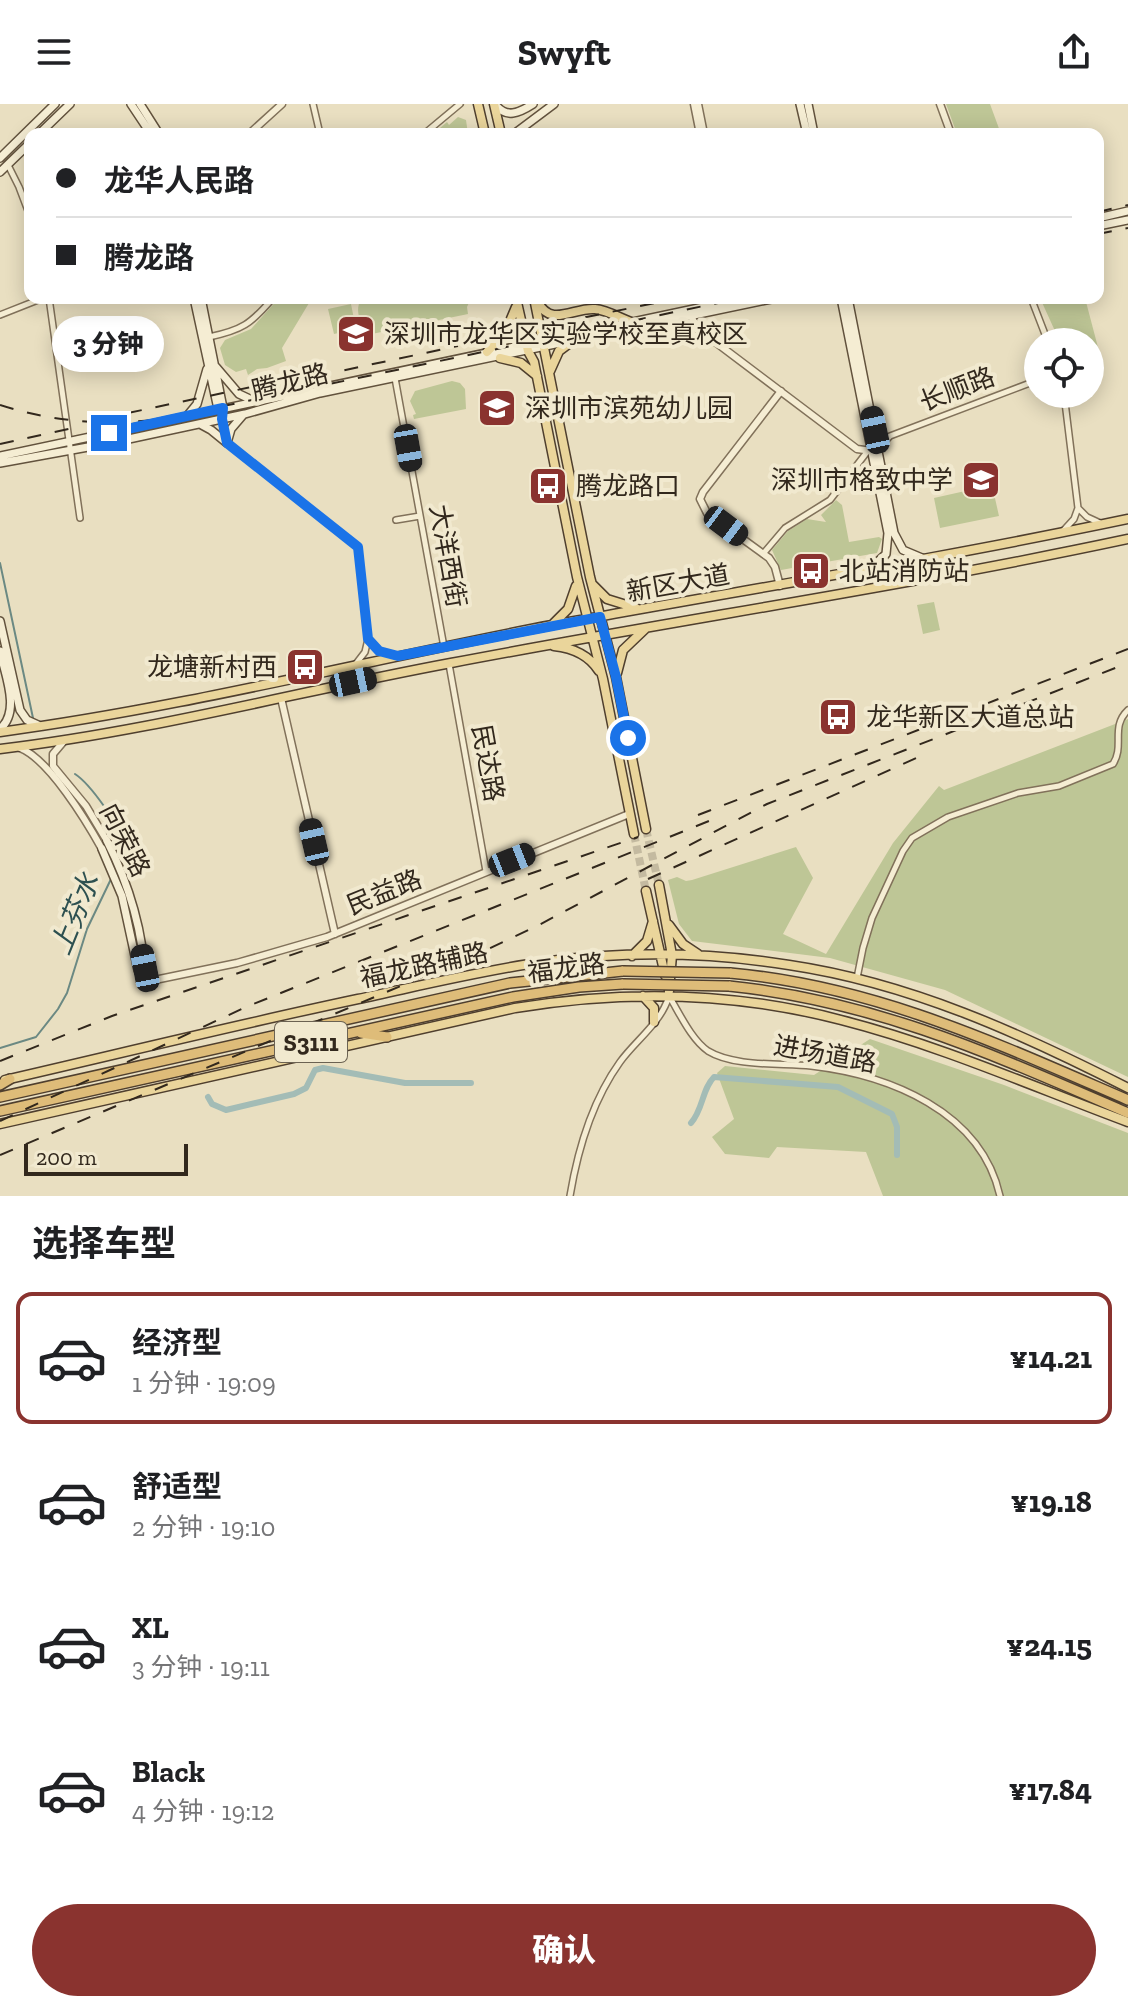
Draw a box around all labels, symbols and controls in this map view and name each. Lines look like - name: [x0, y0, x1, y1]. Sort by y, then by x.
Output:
- icon: menu: [32, 30, 76, 74]
- icon: share: [1052, 30, 1096, 74]
- text: Swyft: [518, 31, 611, 74]
- text: 龙华人民路: [104, 163, 254, 199]
- text: 腾龙路: [104, 240, 194, 276]
- school or university icon: 深圳市龙华区实验学校至真校区: [335, 313, 377, 355]
- callout: 3 分钟: [53, 317, 165, 373]
- place label: 深圳市龙华区实验学校至真校区: [384, 318, 748, 350]
- text: 3 分钟: [73, 328, 143, 360]
- map controls: [1024, 328, 1104, 408]
- button: locate: [1024, 328, 1104, 408]
- street label: 腾龙路: [248, 357, 332, 407]
- street label: 长顺路: [915, 360, 999, 418]
- school or university icon: 深圳市滨苑幼儿园: [476, 387, 518, 429]
- place label: 深圳市滨苑幼儿园: [525, 392, 733, 424]
- car: [858, 404, 892, 456]
- route end: [91, 415, 127, 451]
- car: [392, 422, 424, 474]
- school or university icon: 深圳市格致中学: [960, 459, 1002, 501]
- place label: 深圳市格致中学: [771, 464, 953, 496]
- bus stop icon: 腾龙路口: [527, 465, 569, 507]
- place label: 腾龙路口: [576, 470, 680, 502]
- street label: 大洋西街: [423, 502, 473, 610]
- car: [700, 502, 752, 550]
- bus stop icon: 北站消防站: [790, 550, 832, 592]
- place label: 北站消防站: [839, 555, 969, 587]
- street label: 新区大道: [624, 558, 732, 608]
- bus stop icon: 龙塘新村西: [284, 646, 326, 688]
- place label: 龙塘新村西: [147, 651, 277, 683]
- car: [327, 665, 379, 699]
- bus stop icon: 龙华新区大道总站: [817, 696, 859, 738]
- place label: 龙华新区大道总站: [866, 701, 1074, 733]
- route start: [610, 720, 646, 756]
- street label: 民达路: [465, 722, 511, 804]
- street label: 向荣路: [93, 798, 157, 882]
- car: [297, 816, 331, 868]
- car: [485, 840, 539, 880]
- street label: 民益路: [342, 863, 426, 921]
- water label: 上芬水: [44, 867, 107, 959]
- street label: 福龙路辅路: [357, 936, 491, 994]
- car: [129, 942, 161, 994]
- street label: 福龙路: [525, 947, 607, 989]
- road number: S3111: [275, 1022, 347, 1062]
- street label: 进场道路: [771, 1029, 879, 1079]
- scale bar: [24, 1140, 188, 1176]
- text: 200 m: [36, 1144, 97, 1171]
- text: 选择车型: [32, 1222, 176, 1265]
- icon: car: [36, 1322, 108, 1394]
- text: 经济型: [132, 1325, 222, 1361]
- text: ¥14.21: [1010, 1340, 1092, 1376]
- text: 1 分钟 · 19:09: [132, 1367, 276, 1399]
- icon: car: [36, 1466, 108, 1538]
- text: 舒适型: [132, 1469, 222, 1505]
- text: ¥19.18: [1011, 1484, 1092, 1520]
- text: 2 分钟 · 19:10: [132, 1511, 275, 1543]
- icon: car: [36, 1610, 108, 1682]
- text: XL: [132, 1610, 169, 1646]
- text: ¥24.15: [1006, 1628, 1092, 1664]
- text: 3 分钟 · 19:11: [132, 1651, 270, 1683]
- icon: car: [36, 1754, 108, 1826]
- text: Black: [132, 1754, 205, 1790]
- text: ¥17.84: [1009, 1772, 1092, 1808]
- text: 4 分钟 · 19:12: [132, 1795, 274, 1827]
- button: 确认: [32, 1904, 1096, 1996]

